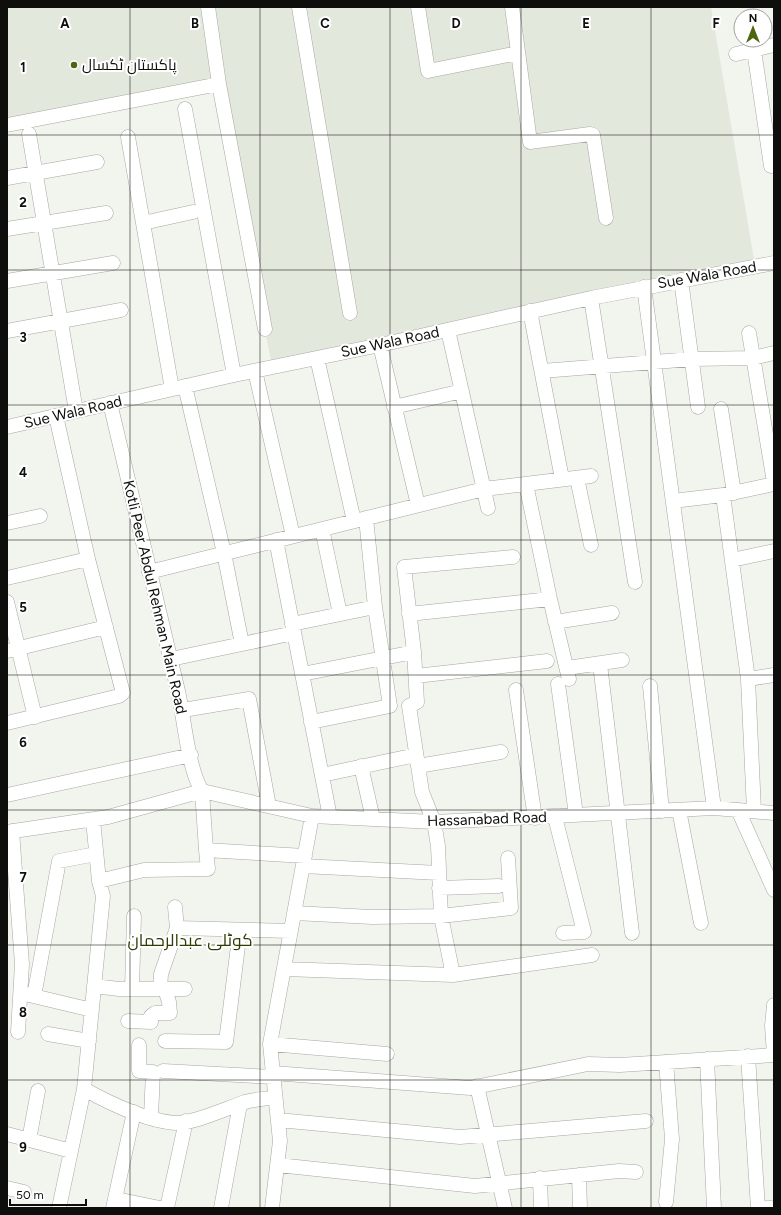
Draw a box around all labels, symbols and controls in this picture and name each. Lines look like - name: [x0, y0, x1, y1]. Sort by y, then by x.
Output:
- north arrow: [733, 8, 773, 48]
- text: N: [749, 12, 757, 25]
- text: A: [60, 16, 70, 31]
- text: B: [191, 16, 199, 31]
- text: C: [320, 16, 330, 31]
- text: D: [451, 16, 461, 31]
- text: E: [582, 16, 590, 31]
- text: F: [712, 16, 720, 31]
- place label: پاکستان ٹکسال: [82, 56, 176, 75]
- text: 1: [20, 60, 26, 75]
- marker: پاکستان ٹکسال: [69, 60, 79, 70]
- text: 2: [19, 195, 27, 210]
- street label: Sue Wala Road: [656, 257, 758, 293]
- street label: Sue Wala Road: [339, 323, 441, 361]
- text: 3: [19, 330, 27, 345]
- street label: Sue Wala Road: [22, 392, 124, 432]
- text: 4: [19, 465, 27, 480]
- street label: Kotli Peer Abdul Rehman Main Road: [119, 478, 191, 716]
- text: 5: [19, 600, 27, 615]
- text: 6: [19, 735, 27, 750]
- street label: Hassanabad Road: [427, 808, 547, 830]
- text: 7: [19, 870, 27, 885]
- district label: کوٹلی عبدالرحمان: [127, 930, 253, 951]
- text: 8: [19, 1005, 27, 1020]
- text: 9: [19, 1140, 27, 1155]
- scale bar: [10, 1181, 86, 1207]
- text: 50 m: [16, 1188, 44, 1202]

